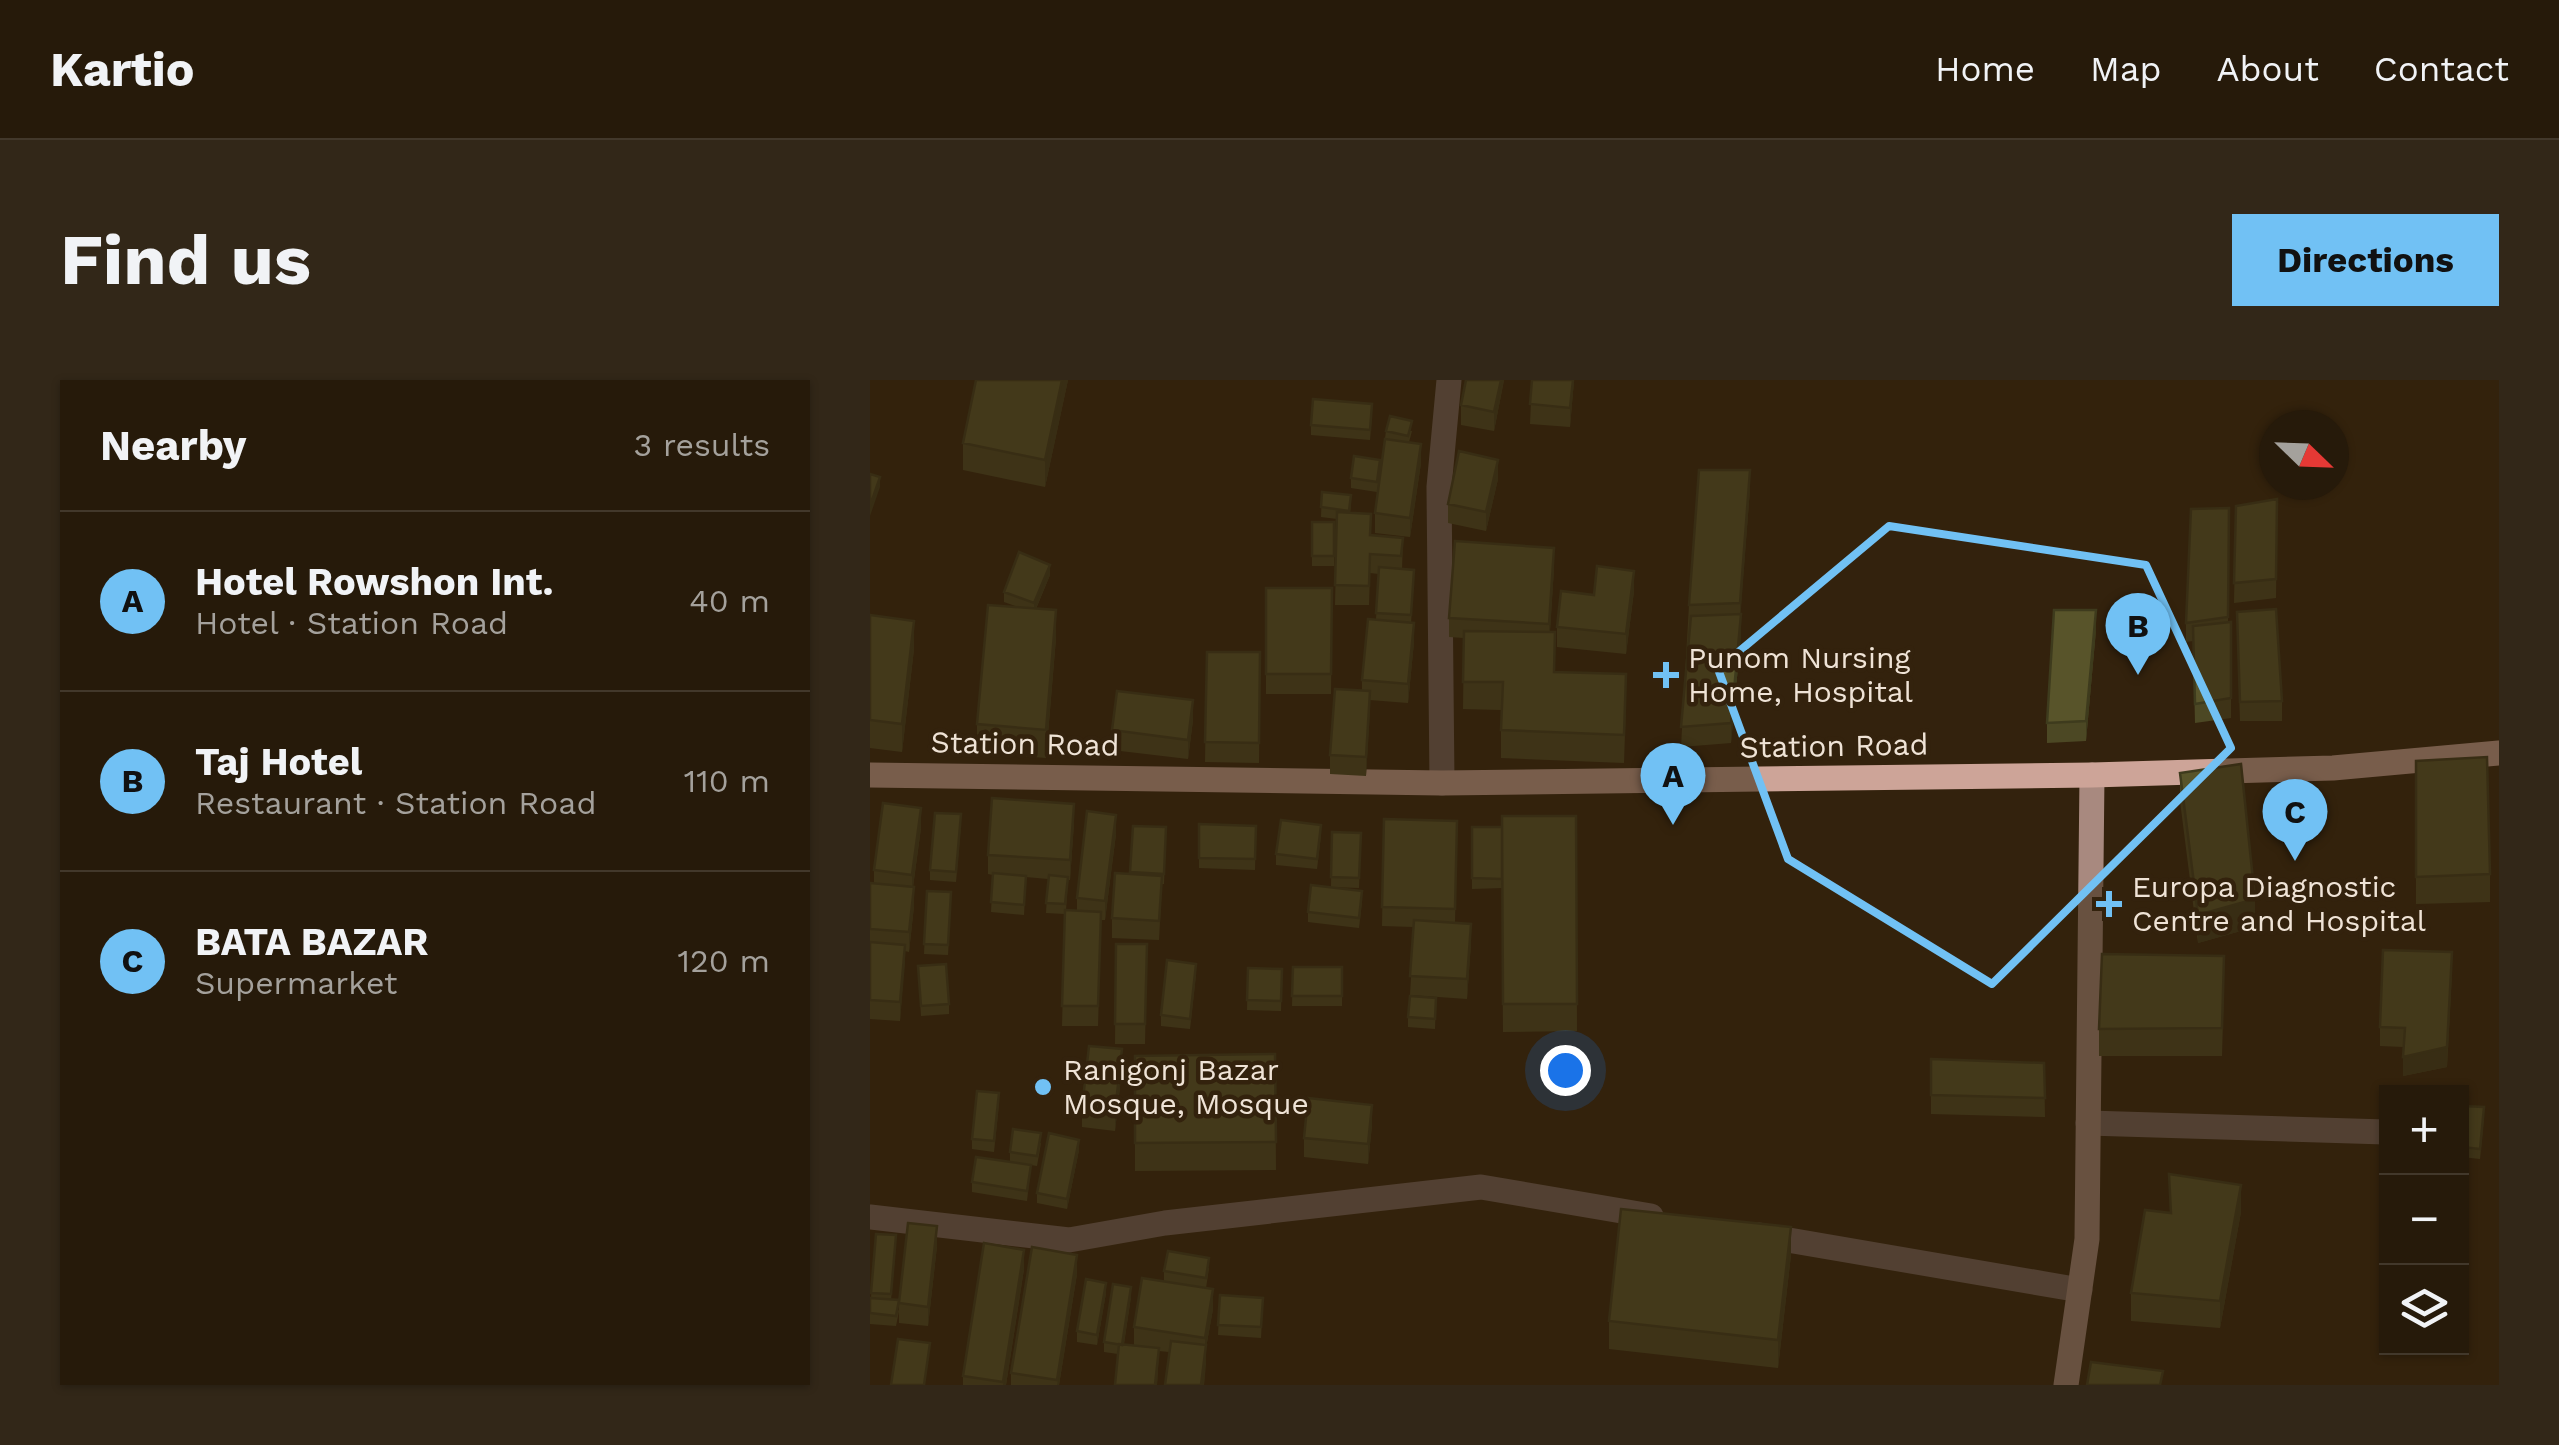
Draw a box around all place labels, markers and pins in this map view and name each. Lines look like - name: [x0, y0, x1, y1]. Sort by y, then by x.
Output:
- pin: B: [2106, 592, 2170, 675]
- place label: Punom Nursing Home, Hospital: [1688, 640, 1913, 709]
- marker: Punom Nursing Home, Hospital: [1653, 662, 1679, 688]
- pin: A: [1640, 742, 1706, 825]
- pin: C: [2262, 778, 2328, 861]
- place label: Europa Diagnostic Centre and Hospital: [2132, 869, 2426, 938]
- marker: Europa Diagnostic Centre and Hospital: [2096, 891, 2122, 917]
- place label: Ranigonj Bazar Mosque, Mosque: [1063, 1052, 1309, 1121]
- marker: Ranigonj Bazar Mosque, Mosque: [1032, 1076, 1054, 1098]

